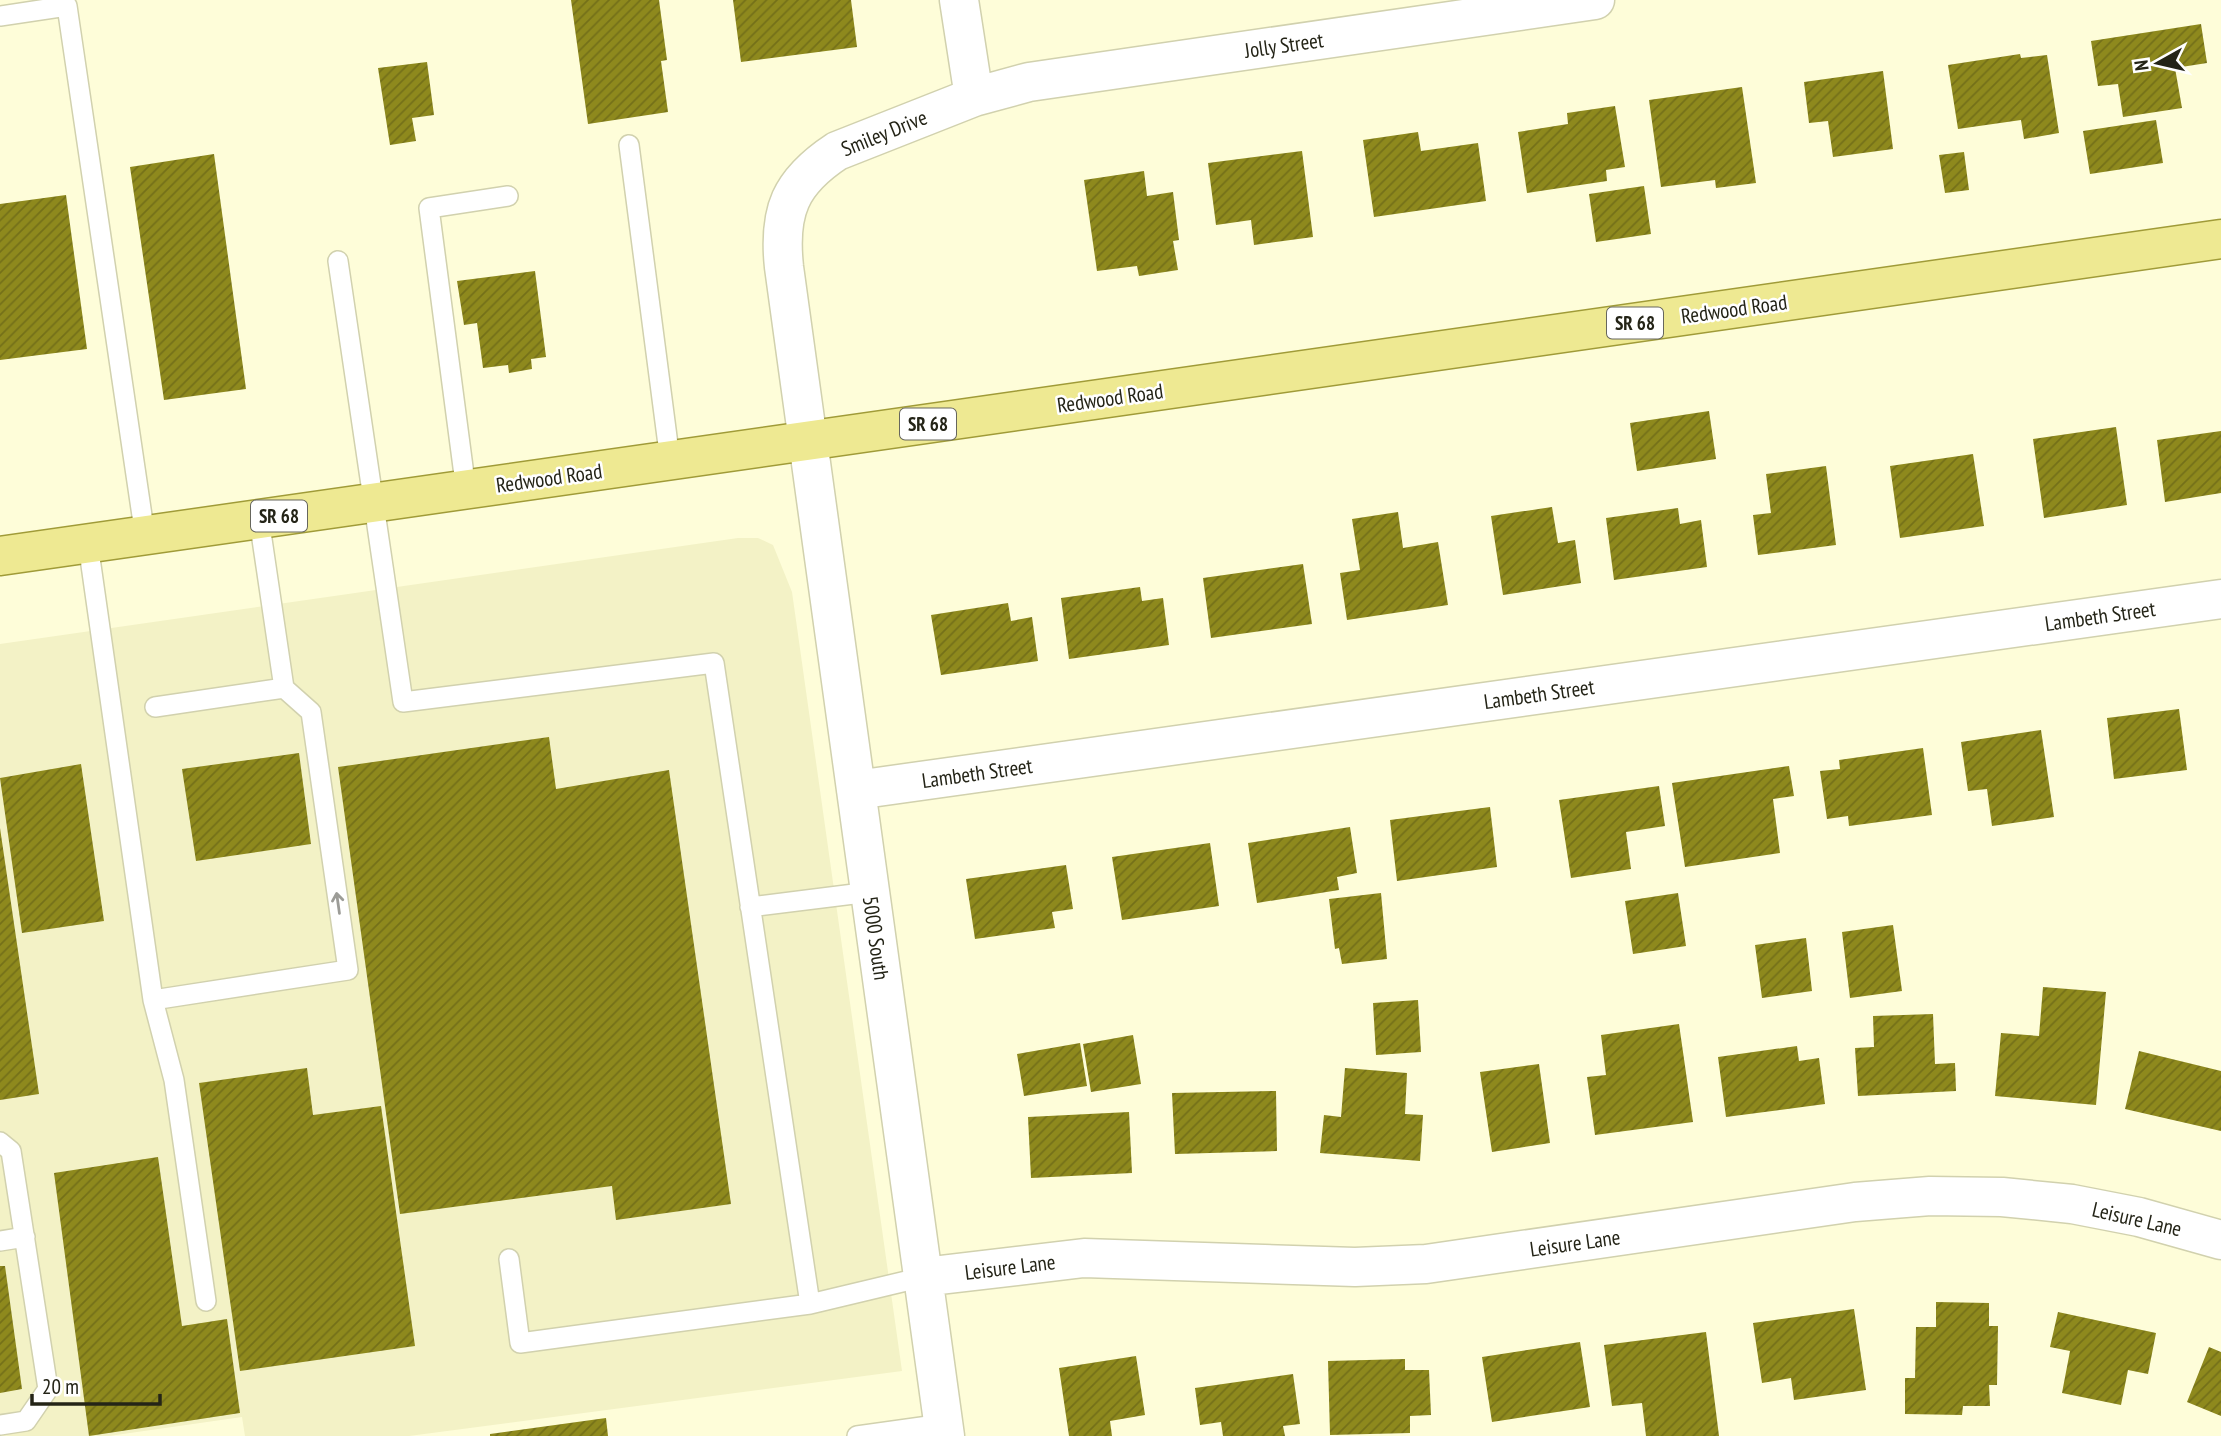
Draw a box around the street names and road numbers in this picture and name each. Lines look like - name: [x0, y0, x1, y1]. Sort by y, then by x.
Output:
- street label: Jolly Street: [1242, 26, 1325, 64]
- street label: Smiley Drive: [837, 104, 931, 162]
- street label: Redwood Road: [1679, 288, 1789, 330]
- road number: SR 68: [1607, 308, 1663, 338]
- street label: Redwood Road: [1055, 377, 1165, 419]
- road number: SR 68: [900, 408, 956, 440]
- street label: Redwood Road: [494, 457, 604, 499]
- road number: SR 68: [251, 500, 307, 531]
- street label: Lambeth Street: [2043, 595, 2157, 637]
- street label: Lambeth Street: [1482, 673, 1596, 715]
- street label: Lambeth Street: [920, 752, 1034, 794]
- street label: 5000 South: [857, 894, 895, 982]
- street label: Leisure Lane: [2090, 1196, 2184, 1242]
- street label: Leisure Lane: [1528, 1223, 1622, 1263]
- street label: Leisure Lane: [963, 1248, 1057, 1286]

